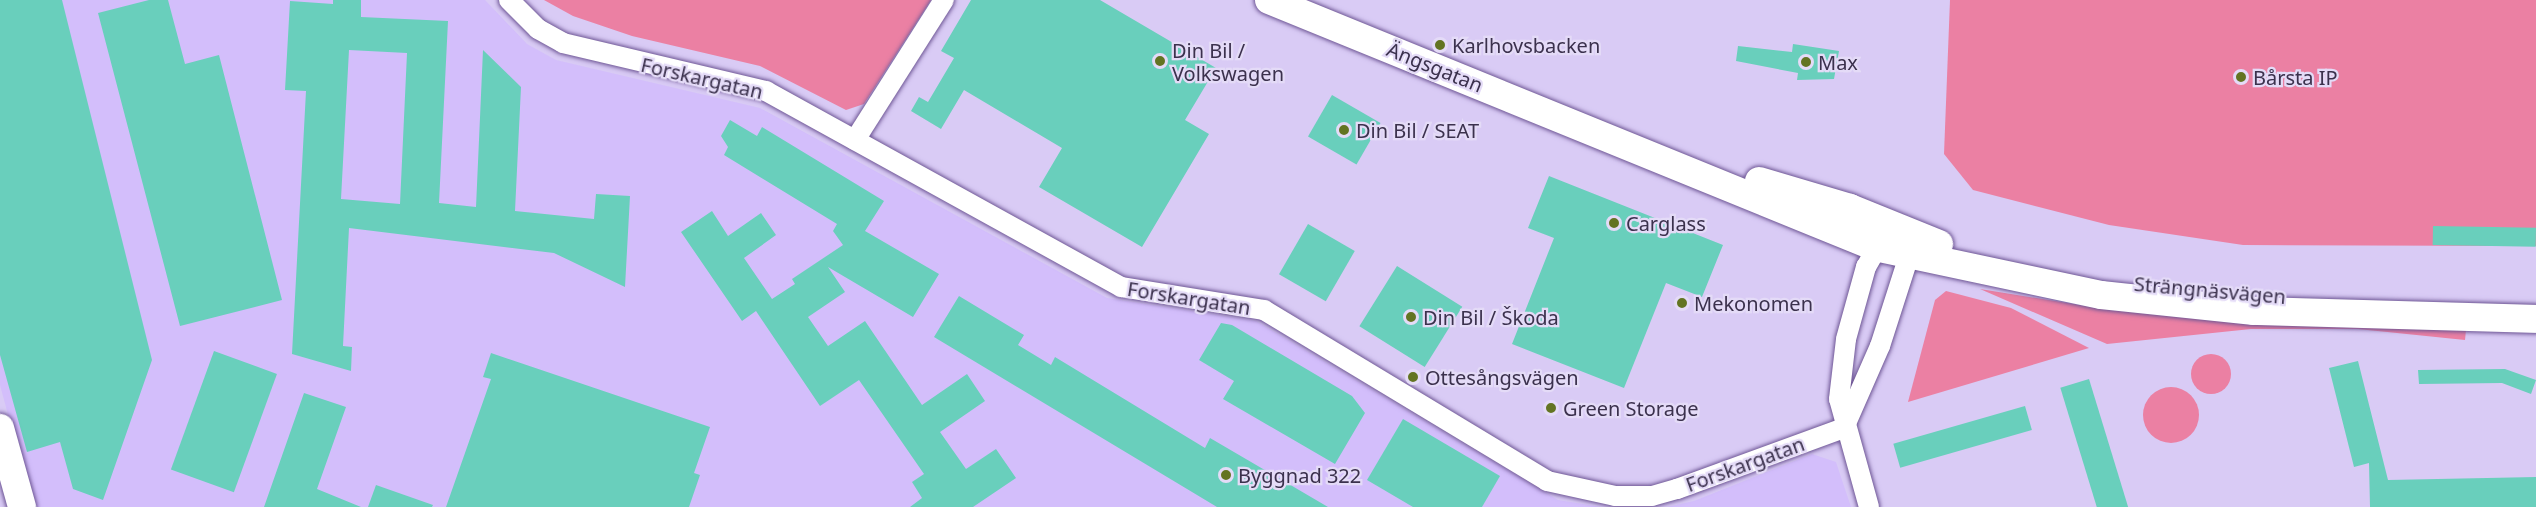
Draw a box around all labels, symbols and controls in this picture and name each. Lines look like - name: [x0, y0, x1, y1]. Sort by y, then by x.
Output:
- place label: Karlhovsbacken: [1452, 33, 1600, 57]
- street label: Ängsgatan: [1384, 37, 1486, 97]
- place label: Din Bil / Volkswagen: [1172, 38, 1284, 85]
- marker: Karlhovsbacken: [1433, 38, 1447, 52]
- place label: Max: [1818, 50, 1858, 74]
- street label: Forskargatan: [639, 52, 765, 104]
- marker: Din Bil / Volkswagen: [1153, 54, 1167, 68]
- marker: Max: [1799, 55, 1813, 69]
- place label: Bårsta IP: [2253, 65, 2338, 89]
- marker: Bårsta IP: [2234, 70, 2248, 84]
- place label: Din Bil / SEAT: [1356, 118, 1479, 142]
- marker: Din Bil / SEAT: [1337, 123, 1351, 137]
- place label: Carglass: [1626, 211, 1706, 235]
- marker: Carglass: [1607, 216, 1621, 230]
- street label: Strängnäsvägen: [2133, 271, 2287, 309]
- street label: Forskargatan: [1126, 276, 1252, 320]
- place label: Mekonomen: [1694, 291, 1813, 315]
- marker: Mekonomen: [1675, 296, 1689, 310]
- place label: Din Bil / Škoda: [1423, 305, 1559, 329]
- marker: Din Bil / Škoda: [1404, 310, 1418, 324]
- place label: Ottesångsvägen: [1425, 365, 1579, 389]
- marker: Ottesångsvägen: [1406, 370, 1420, 384]
- place label: Green Storage: [1563, 396, 1698, 420]
- marker: Green Storage: [1544, 401, 1558, 415]
- street label: Forskargatan: [1682, 431, 1808, 497]
- place label: Byggnad 322: [1238, 463, 1361, 487]
- marker: Byggnad 322: [1219, 468, 1233, 482]

